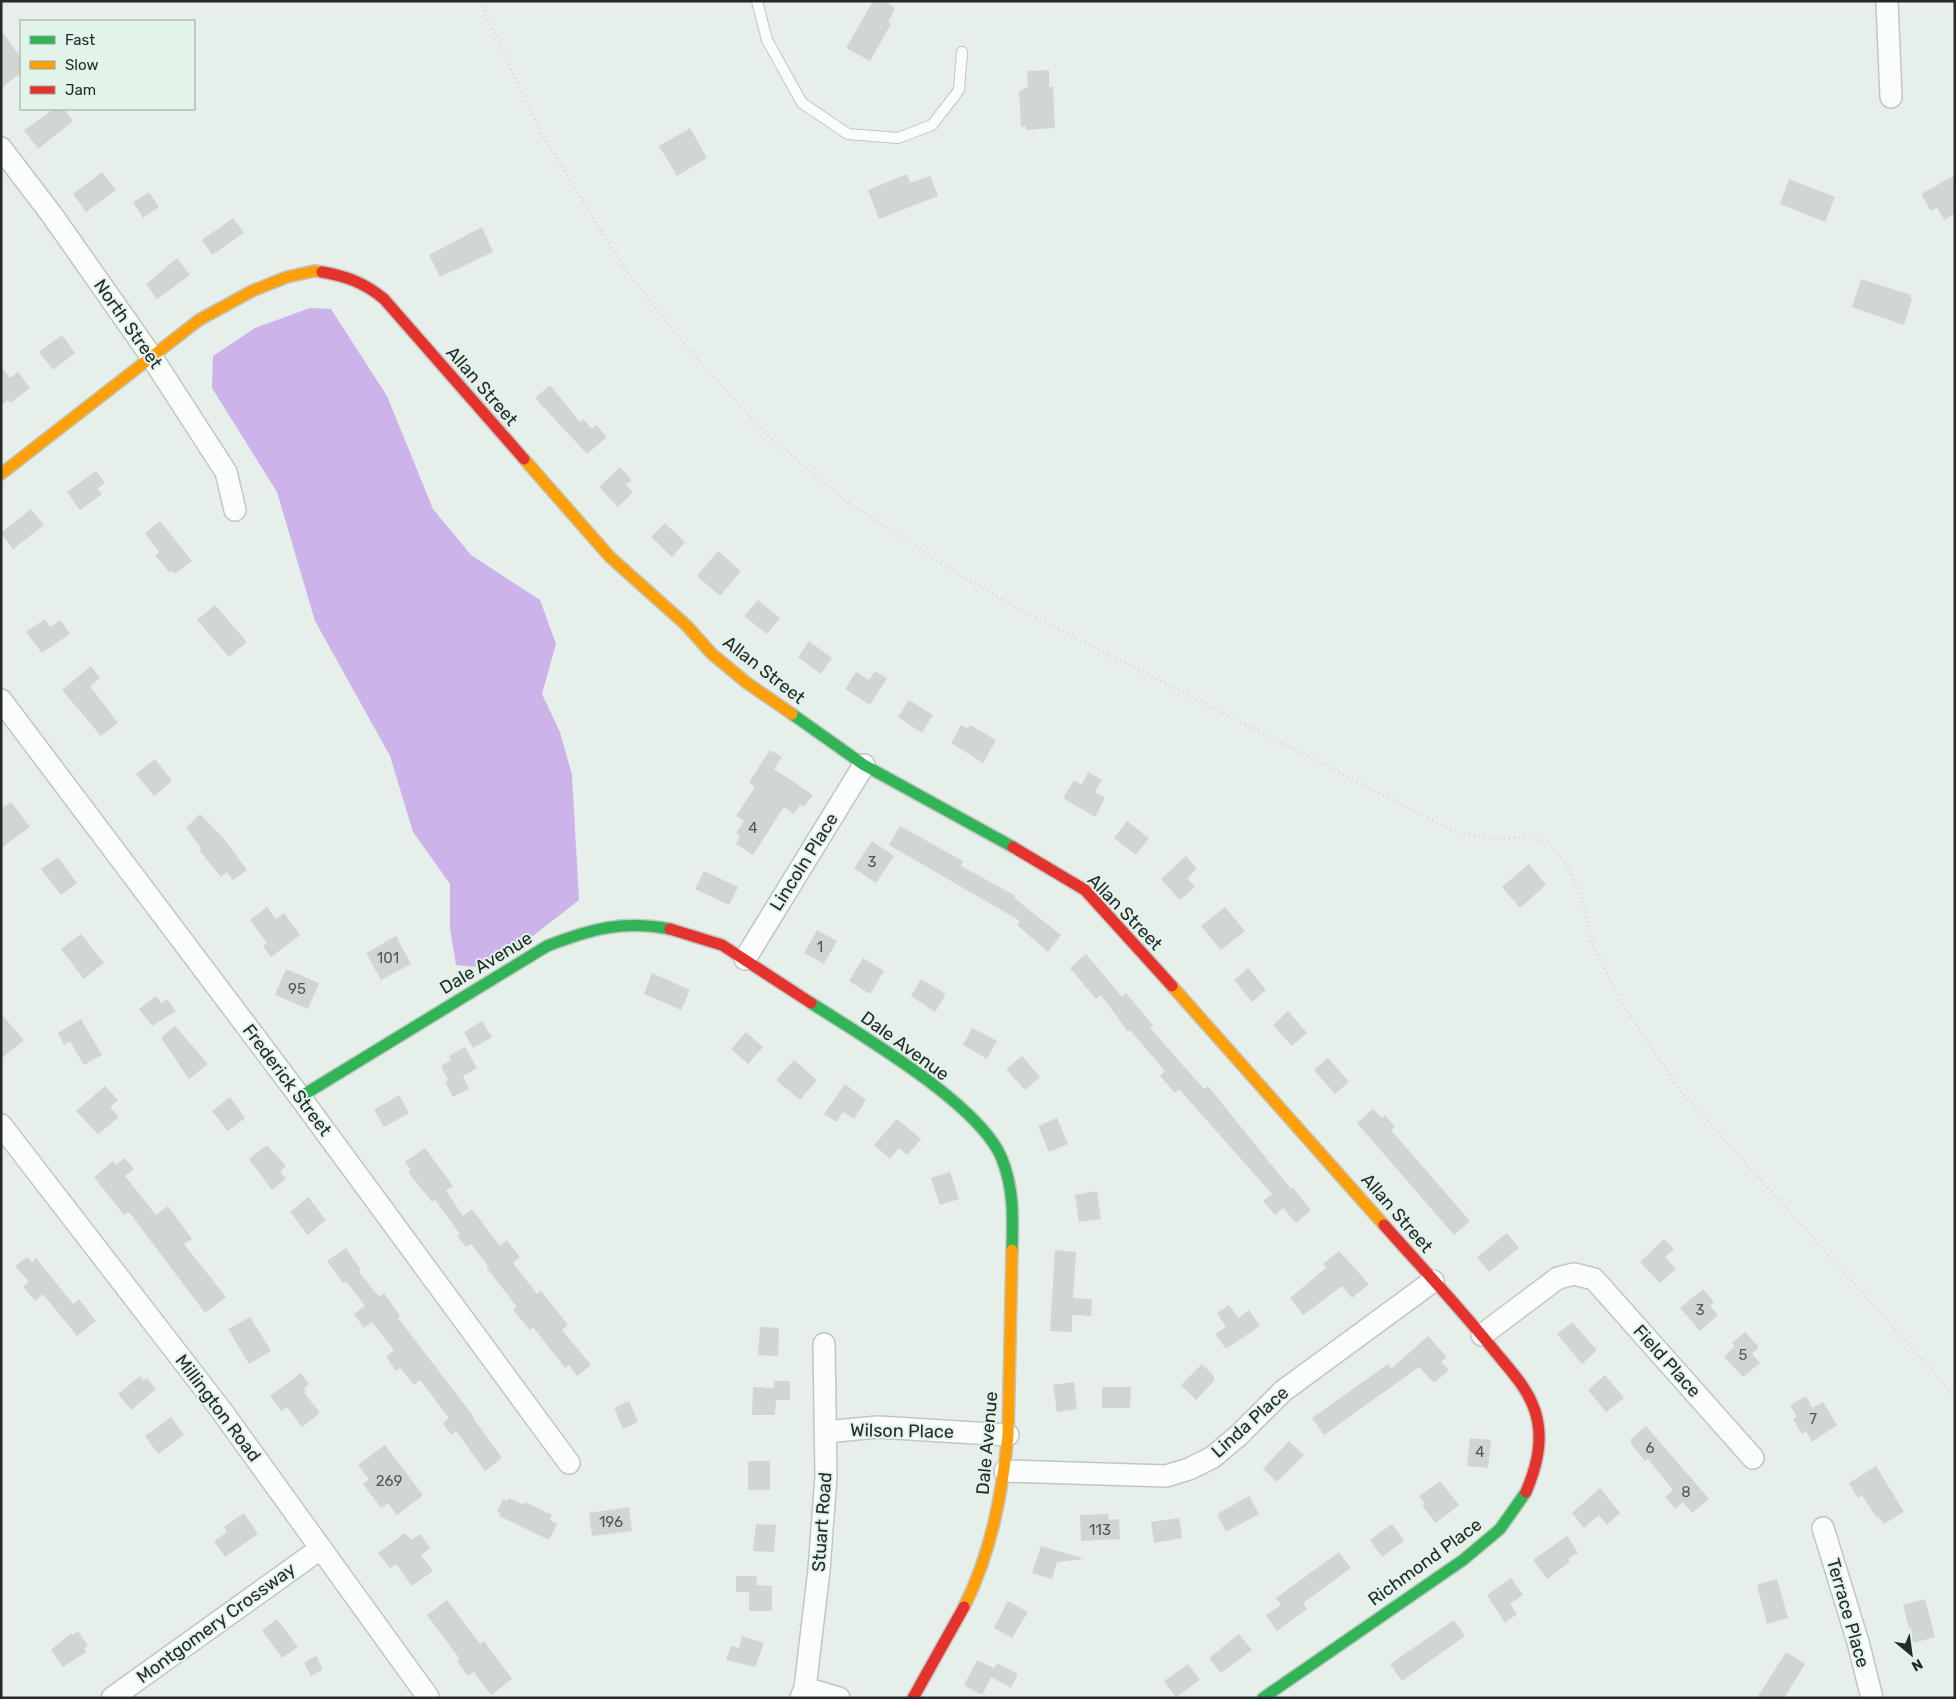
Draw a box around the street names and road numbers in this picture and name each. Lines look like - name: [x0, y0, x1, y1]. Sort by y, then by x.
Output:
- street label: North Street: [89, 275, 167, 373]
- street label: Allan Street: [442, 342, 522, 430]
- street label: Allan Street: [719, 631, 809, 709]
- street label: Lincoln Place: [765, 809, 843, 915]
- street label: Allan Street: [1083, 869, 1167, 955]
- street label: Dale Avenue: [436, 927, 536, 999]
- street label: Dale Avenue: [857, 1007, 953, 1085]
- street label: Frederick Street: [238, 1020, 336, 1140]
- street label: Allan Street: [1357, 1169, 1437, 1257]
- street label: Field Place: [1629, 1320, 1705, 1402]
- street label: Millington Road: [170, 1350, 266, 1466]
- street label: Linda Place: [1207, 1382, 1293, 1462]
- street label: Dale Avenue: [972, 1390, 1002, 1496]
- street label: Wilson Place: [850, 1419, 954, 1443]
- street label: Stuart Road: [808, 1471, 836, 1573]
- street label: Richmond Place: [1364, 1513, 1486, 1611]
- street label: Terrace Place: [1822, 1556, 1874, 1670]
- street label: Montgomery Crossway: [132, 1558, 300, 1688]

